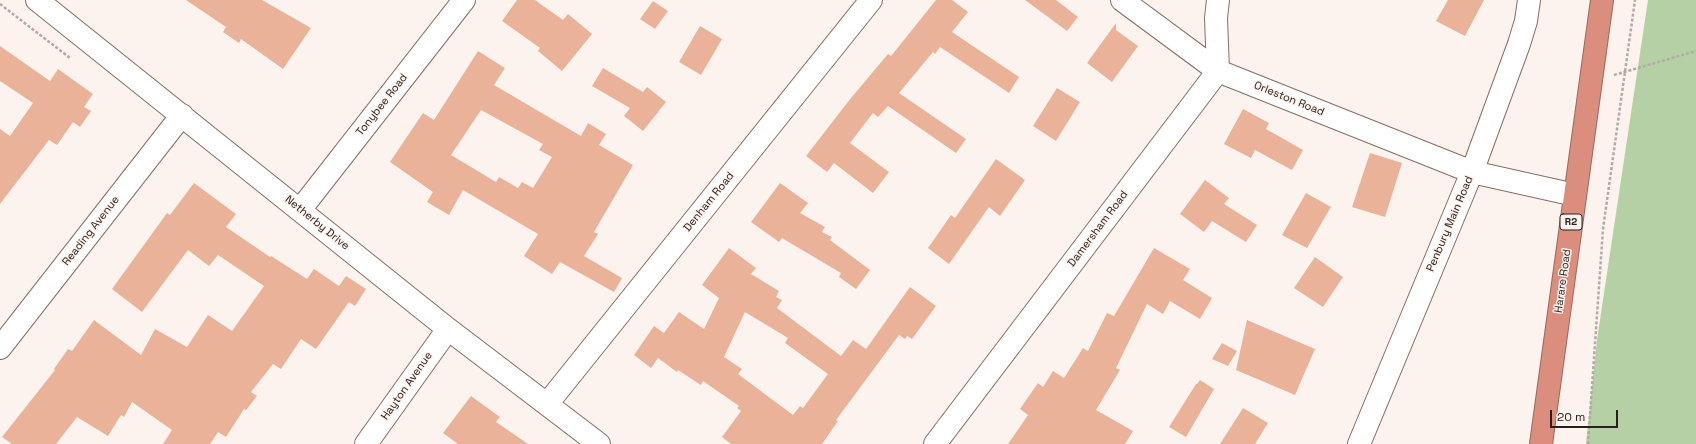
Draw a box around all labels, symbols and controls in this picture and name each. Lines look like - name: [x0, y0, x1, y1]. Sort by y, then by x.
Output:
- street label: Tonybee Road: [354, 71, 410, 139]
- street label: Orleston Road: [1252, 79, 1326, 119]
- street label: Denham Road: [681, 170, 737, 234]
- street label: Penbury Main Road: [1424, 174, 1476, 274]
- street label: Damersham Road: [1065, 188, 1131, 270]
- street label: Reading Avenue: [60, 193, 122, 269]
- street label: Netherby Drive: [282, 193, 352, 253]
- road number: R2: [1560, 214, 1582, 230]
- street label: Harare Road: [1552, 248, 1574, 314]
- street label: Hayton Avenue: [379, 349, 435, 423]
- scale bar: [1552, 402, 1620, 428]
- text: 20 m: [1557, 409, 1585, 425]

